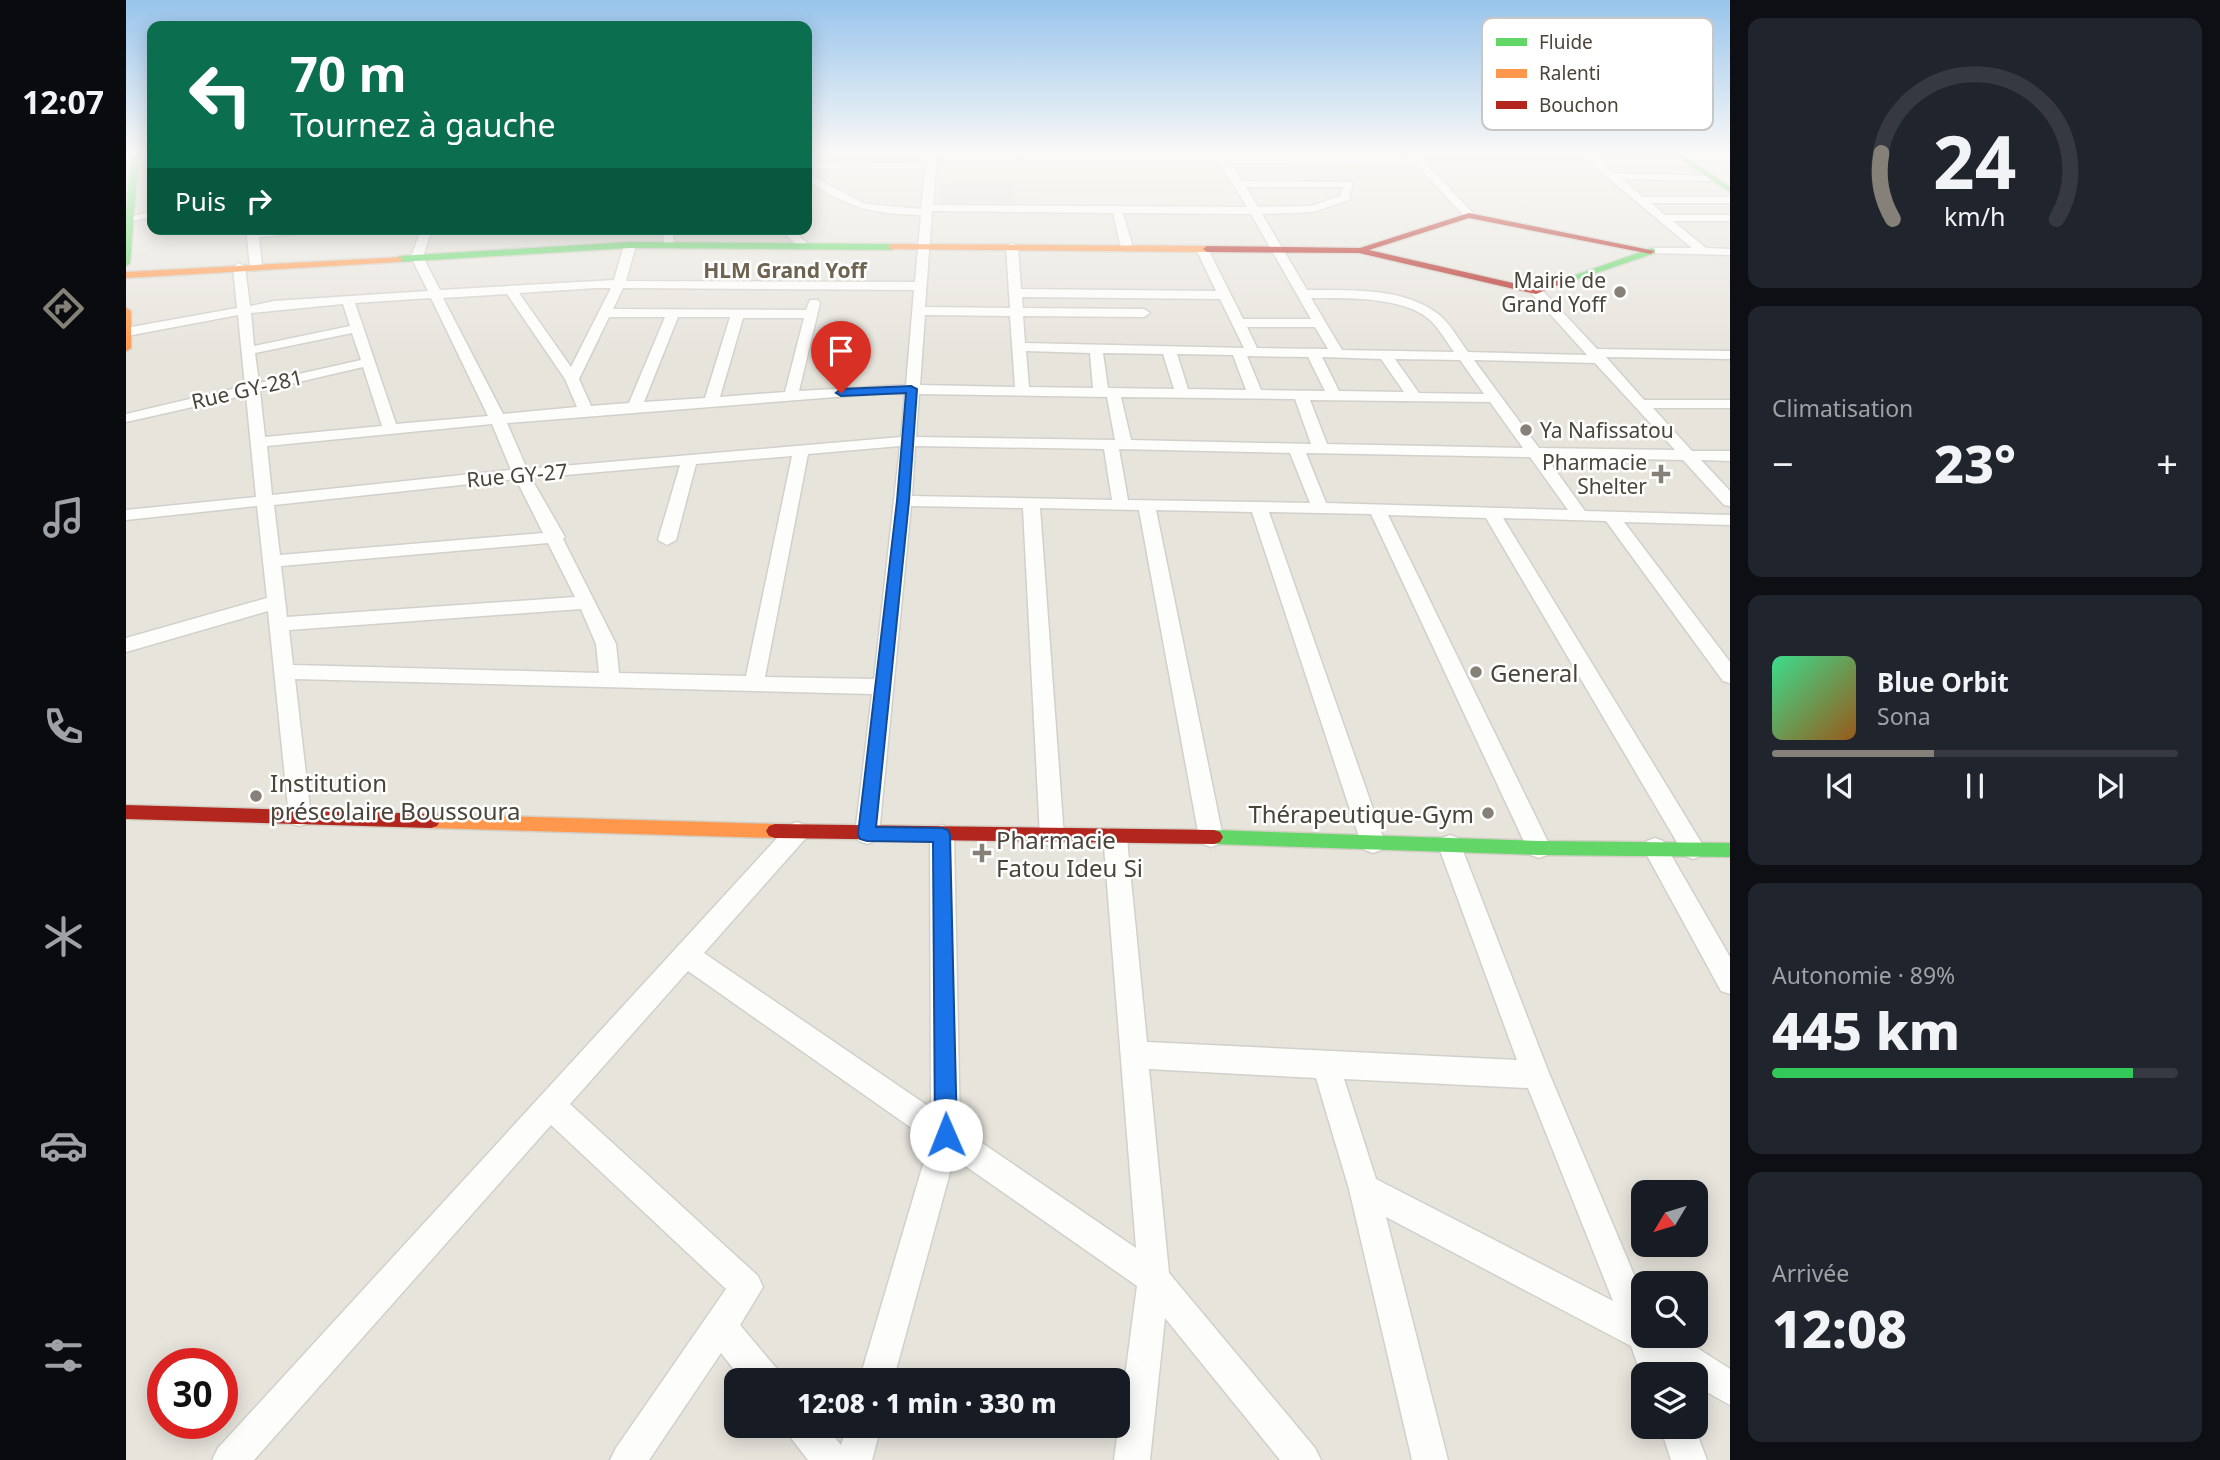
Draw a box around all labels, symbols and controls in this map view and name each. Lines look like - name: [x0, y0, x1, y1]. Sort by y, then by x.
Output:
- legend: [1482, 18, 1713, 130]
- text: Fluide: [1539, 29, 1593, 55]
- text: 70 m: [290, 40, 407, 106]
- icon: left: [175, 49, 266, 140]
- text: Ralenti: [1539, 60, 1601, 86]
- text: 12:07: [22, 80, 104, 123]
- text: Bouchon: [1539, 92, 1619, 118]
- text: Tournez à gauche: [290, 103, 556, 146]
- text: 24: [1933, 112, 2017, 211]
- icon: right: [240, 182, 278, 220]
- text: Puis: [175, 183, 226, 219]
- text: km/h: [1944, 199, 2006, 233]
- district label: HLM Grand Yoff: [703, 256, 869, 284]
- place label: Mairie de Grand Yoff: [1501, 266, 1608, 318]
- icon: directions: [39, 284, 88, 333]
- marker: Mairie de Grand Yoff: [1612, 284, 1628, 300]
- pin: [811, 321, 871, 393]
- icon: arrive: [822, 332, 860, 370]
- street label: Rue GY-281: [189, 363, 305, 415]
- text: Climatisation: [1772, 392, 1913, 424]
- place label: Ya Nafissatou: [1540, 416, 1674, 444]
- marker: Ya Nafissatou: [1518, 422, 1534, 438]
- text: 23°: [1934, 427, 2016, 498]
- text: −: [1772, 437, 1794, 489]
- text: +: [2156, 437, 2178, 489]
- place label: Pharmacie Shelter: [1542, 448, 1647, 500]
- street label: Rue GY-27: [465, 457, 569, 493]
- marker: Pharmacie Shelter: [1653, 466, 1669, 482]
- icon: music: [39, 493, 88, 542]
- place label: General: [1490, 656, 1578, 689]
- marker: General: [1468, 664, 1484, 680]
- text: Blue Orbit: [1877, 664, 2009, 700]
- text: Sona: [1877, 700, 1931, 732]
- icon: phone: [39, 702, 88, 751]
- place label: Institution préscolaire Boussoura: [270, 766, 521, 827]
- icon: previous: [1821, 767, 1859, 805]
- icon: pause: [1956, 767, 1994, 805]
- icon: next: [2091, 767, 2129, 805]
- marker: Institution préscolaire Boussoura: [248, 788, 264, 804]
- place label: Thérapeutique-Gym: [1248, 797, 1474, 830]
- marker: Thérapeutique-Gym: [1480, 805, 1496, 821]
- place label: Pharmacie Fatou Ideu Si: [996, 823, 1143, 884]
- marker: Pharmacie Fatou Ideu Si: [974, 845, 990, 861]
- icon: climate: [39, 912, 88, 961]
- text: Autonomie · 89%: [1772, 959, 1955, 991]
- text: 445 km: [1772, 994, 1960, 1065]
- position arrow: [909, 1098, 983, 1172]
- icon: car: [39, 1121, 88, 1170]
- north arrow: [1631, 1180, 1708, 1256]
- map controls: [1631, 1180, 1708, 1439]
- text: Arrivée: [1772, 1257, 1849, 1289]
- button: search: [1631, 1271, 1708, 1348]
- text: 12:08: [1772, 1292, 1907, 1363]
- icon: filters: [39, 1331, 88, 1380]
- speed limit sign: 30: [147, 1348, 238, 1439]
- button: layers: [1631, 1362, 1708, 1439]
- text: 12:08 · 1 min · 330 m: [797, 1385, 1057, 1421]

